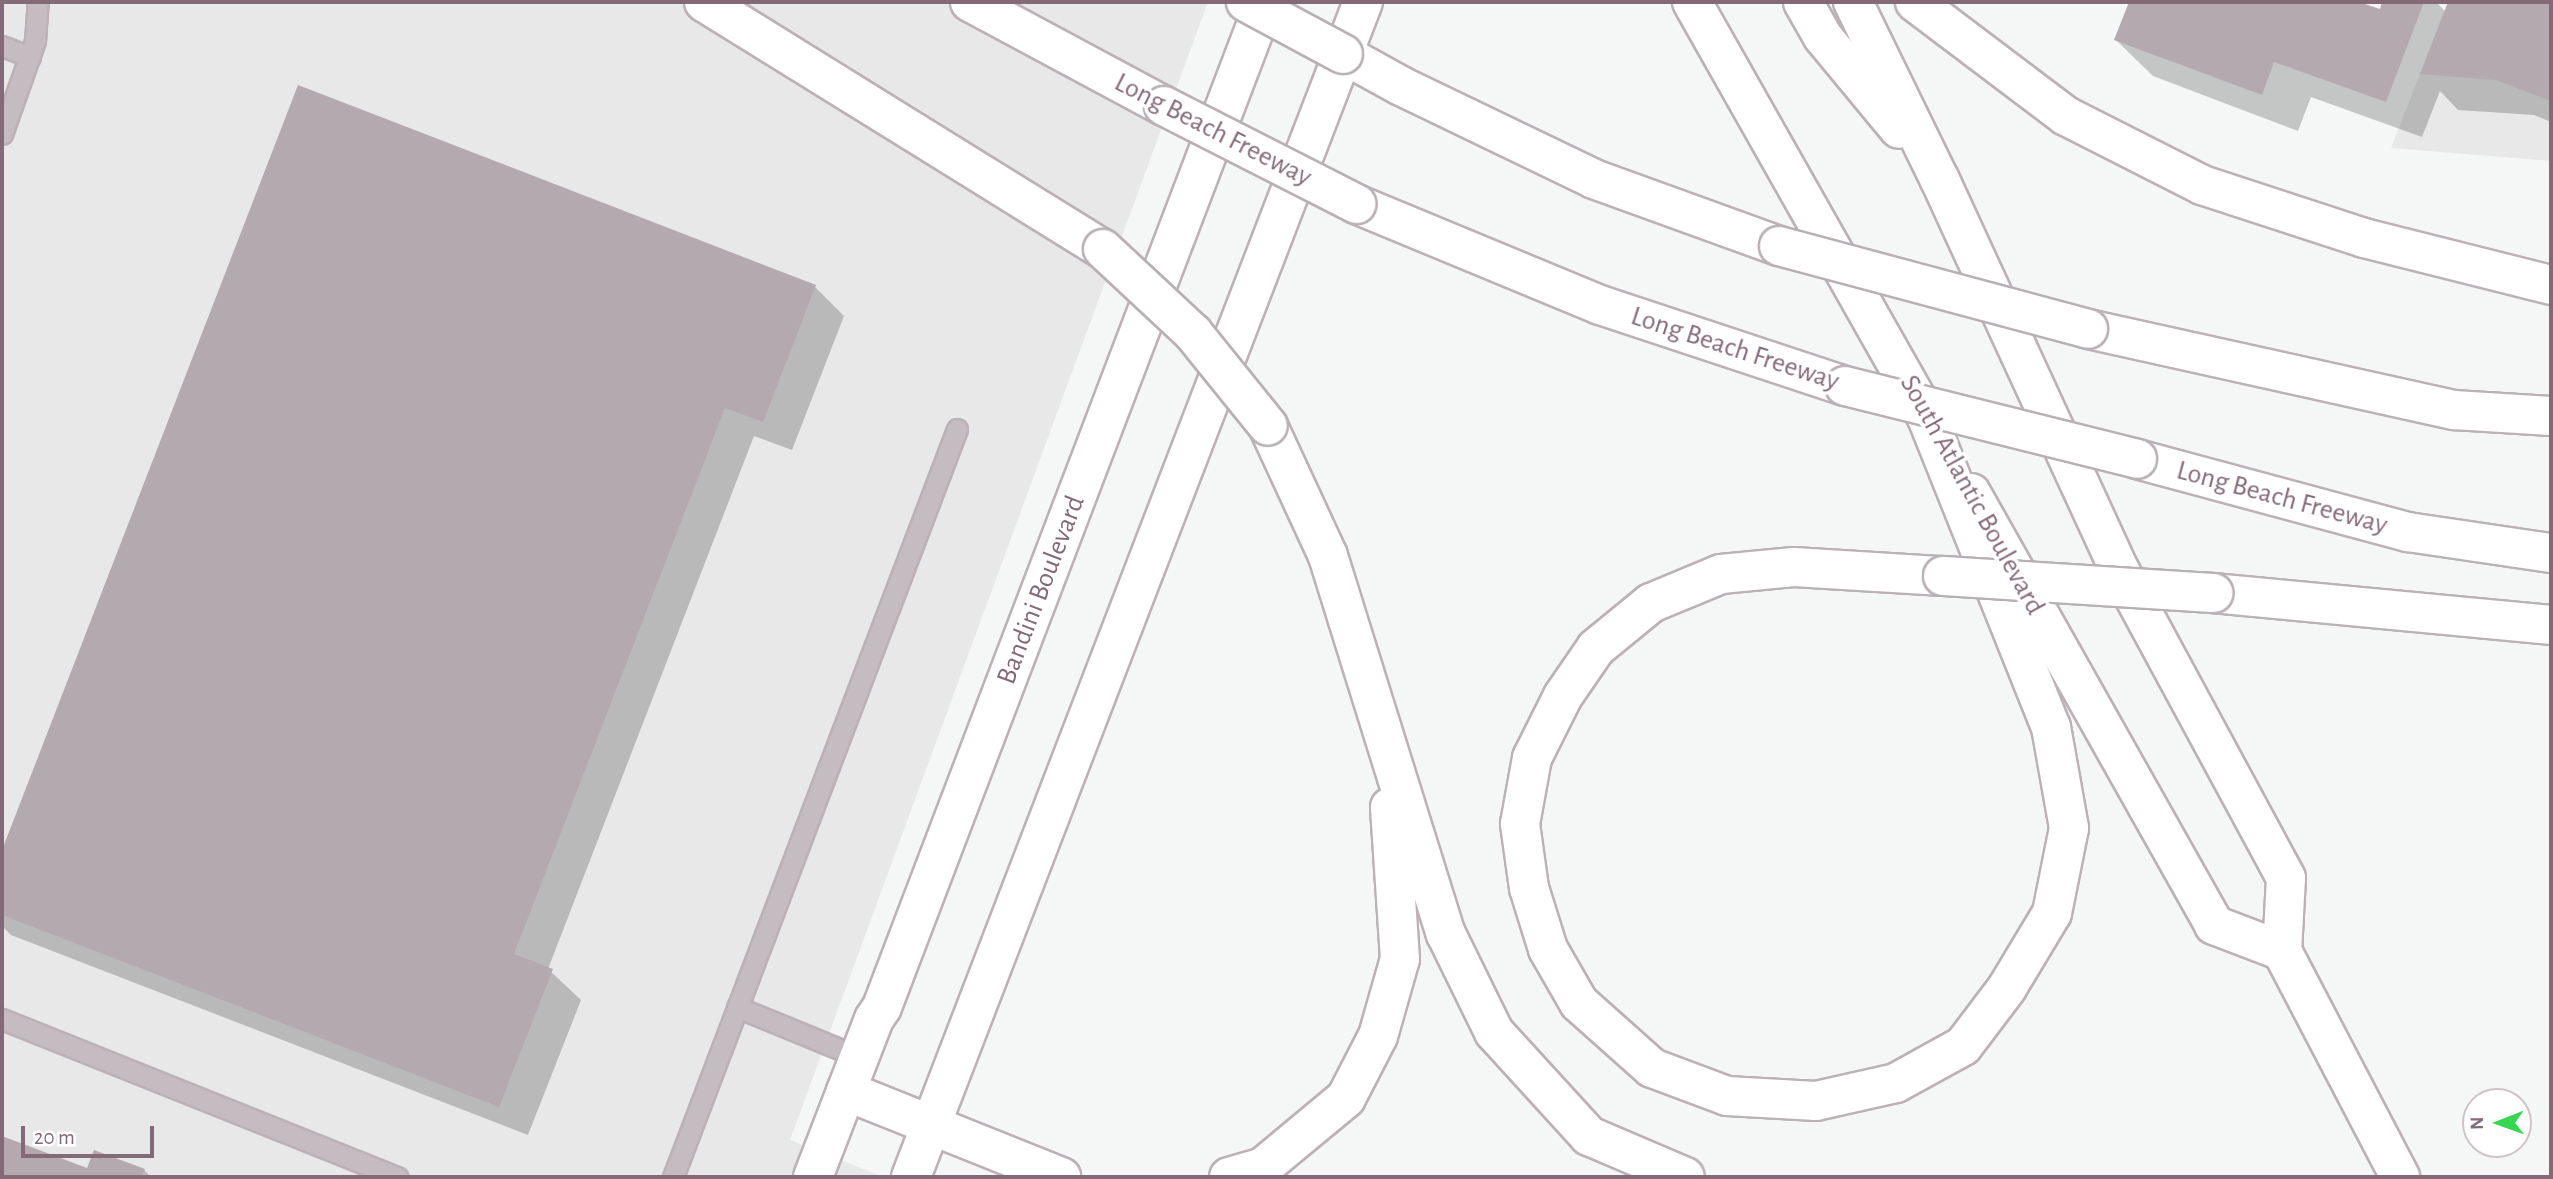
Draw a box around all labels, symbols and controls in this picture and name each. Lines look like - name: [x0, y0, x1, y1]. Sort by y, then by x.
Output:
- street label: Long Beach Freeway: [1109, 66, 1317, 194]
- street label: Long Beach Freeway: [1627, 300, 1843, 398]
- street label: South Atlantic Boulevard: [1892, 369, 2052, 621]
- street label: Long Beach Freeway: [2173, 454, 2391, 542]
- street label: Bandini Boulevard: [990, 491, 1092, 689]
- north arrow: [2462, 1088, 2532, 1158]
- scale bar: [24, 1112, 158, 1156]
- text: N: [2468, 1117, 2487, 1130]
- text: 20 m: [34, 1127, 75, 1148]

